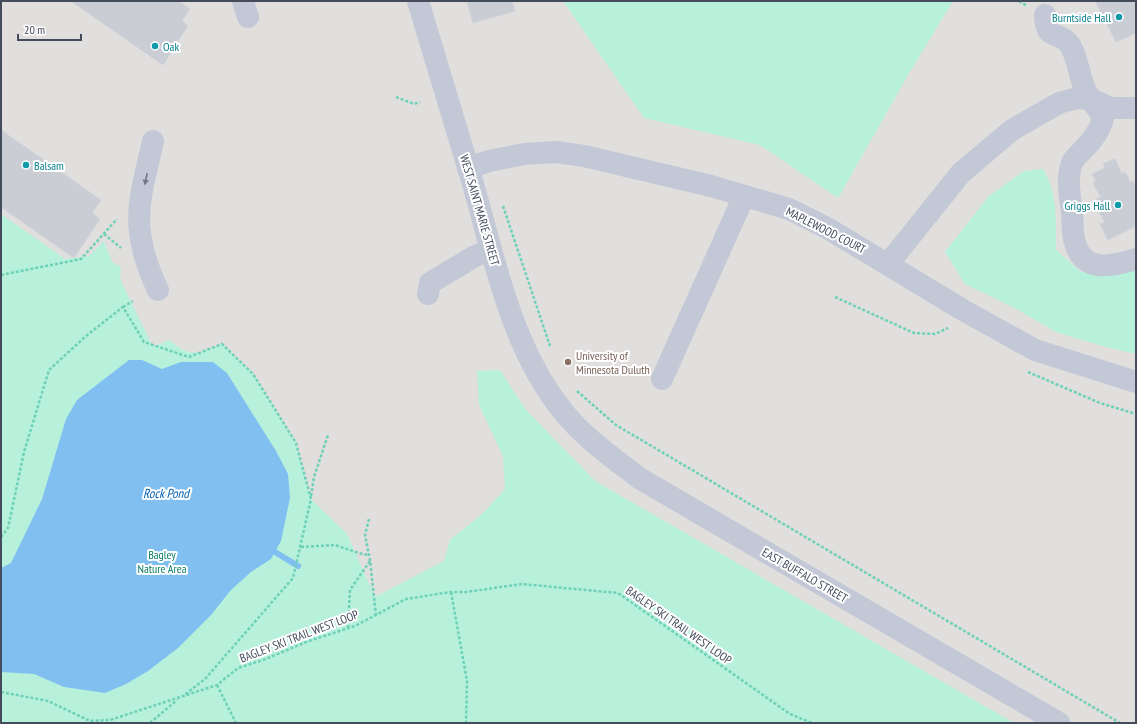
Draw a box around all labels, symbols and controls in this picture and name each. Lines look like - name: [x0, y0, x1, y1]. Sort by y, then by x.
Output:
- place label: Burntside Hall: [1052, 10, 1111, 25]
- marker: Burntside Hall: [1114, 12, 1124, 22]
- scale bar: [18, 16, 81, 42]
- text: 20 m: [24, 22, 45, 37]
- place label: Oak: [163, 39, 179, 54]
- marker: Oak: [150, 41, 160, 51]
- street label: WEST SAINT MARIE STREET: [457, 153, 503, 268]
- place label: Balsam: [34, 158, 64, 173]
- marker: Balsam: [21, 160, 31, 170]
- one-way arrow: [142, 173, 148, 185]
- place label: Griggs Hall: [1064, 198, 1110, 213]
- marker: Griggs Hall: [1113, 200, 1123, 210]
- street label: MAPLEWOOD COURT: [784, 203, 869, 257]
- place label: University of Minnesota Duluth: [576, 348, 650, 377]
- marker: University of Minnesota Duluth: [563, 357, 573, 367]
- water label: Rock Pond: [143, 485, 191, 502]
- street label: EAST BUFFALO STREET: [760, 544, 851, 606]
- park label: Bagley Nature Area: [138, 547, 187, 576]
- street label: BAGLEY SKI TRAIL WEST LOOP: [623, 583, 735, 668]
- street label: BAGLEY SKI TRAIL WEST LOOP: [238, 606, 361, 666]

